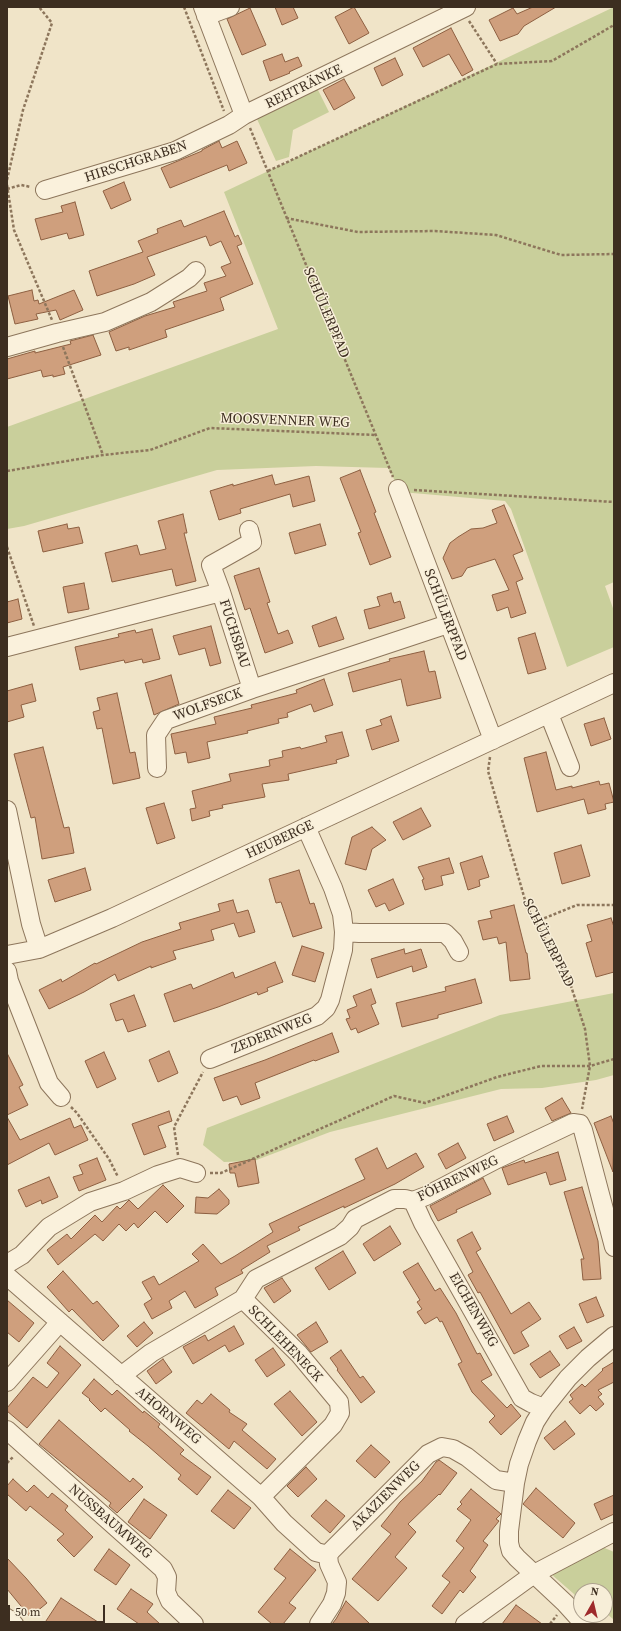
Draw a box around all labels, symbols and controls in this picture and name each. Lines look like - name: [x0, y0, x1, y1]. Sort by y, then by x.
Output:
- street label: REHTRÄNKE: [263, 61, 345, 113]
- street label: HIRSCHGRABEN: [82, 137, 190, 187]
- street label: SCHÜLERPFAD: [299, 265, 353, 361]
- street label: MOOSVENNER WEG: [220, 410, 350, 432]
- street label: SCHÜLERPFAD: [420, 567, 470, 663]
- street label: FUCHSBAU: [215, 597, 253, 671]
- street label: WOLFSECK: [171, 685, 245, 725]
- street label: HEUBERGE: [243, 817, 317, 863]
- street label: SCHÜLERPFAD: [519, 896, 577, 990]
- street label: ZEDERNWEG: [229, 1010, 315, 1058]
- street label: FÖHRENWEG: [415, 1152, 501, 1206]
- street label: EICHENWEG: [445, 1270, 501, 1350]
- street label: SCHLEHENECK: [244, 1302, 326, 1386]
- street label: AHORNWEG: [132, 1384, 204, 1448]
- street label: AKAZIENWEG: [348, 1458, 424, 1534]
- street label: NUSSBAUMWEG: [65, 1481, 155, 1563]
- north arrow: [573, 1583, 613, 1623]
- text: N: [590, 1584, 600, 1600]
- scale bar: [10, 1597, 107, 1623]
- text: 50 m: [15, 1604, 41, 1620]

